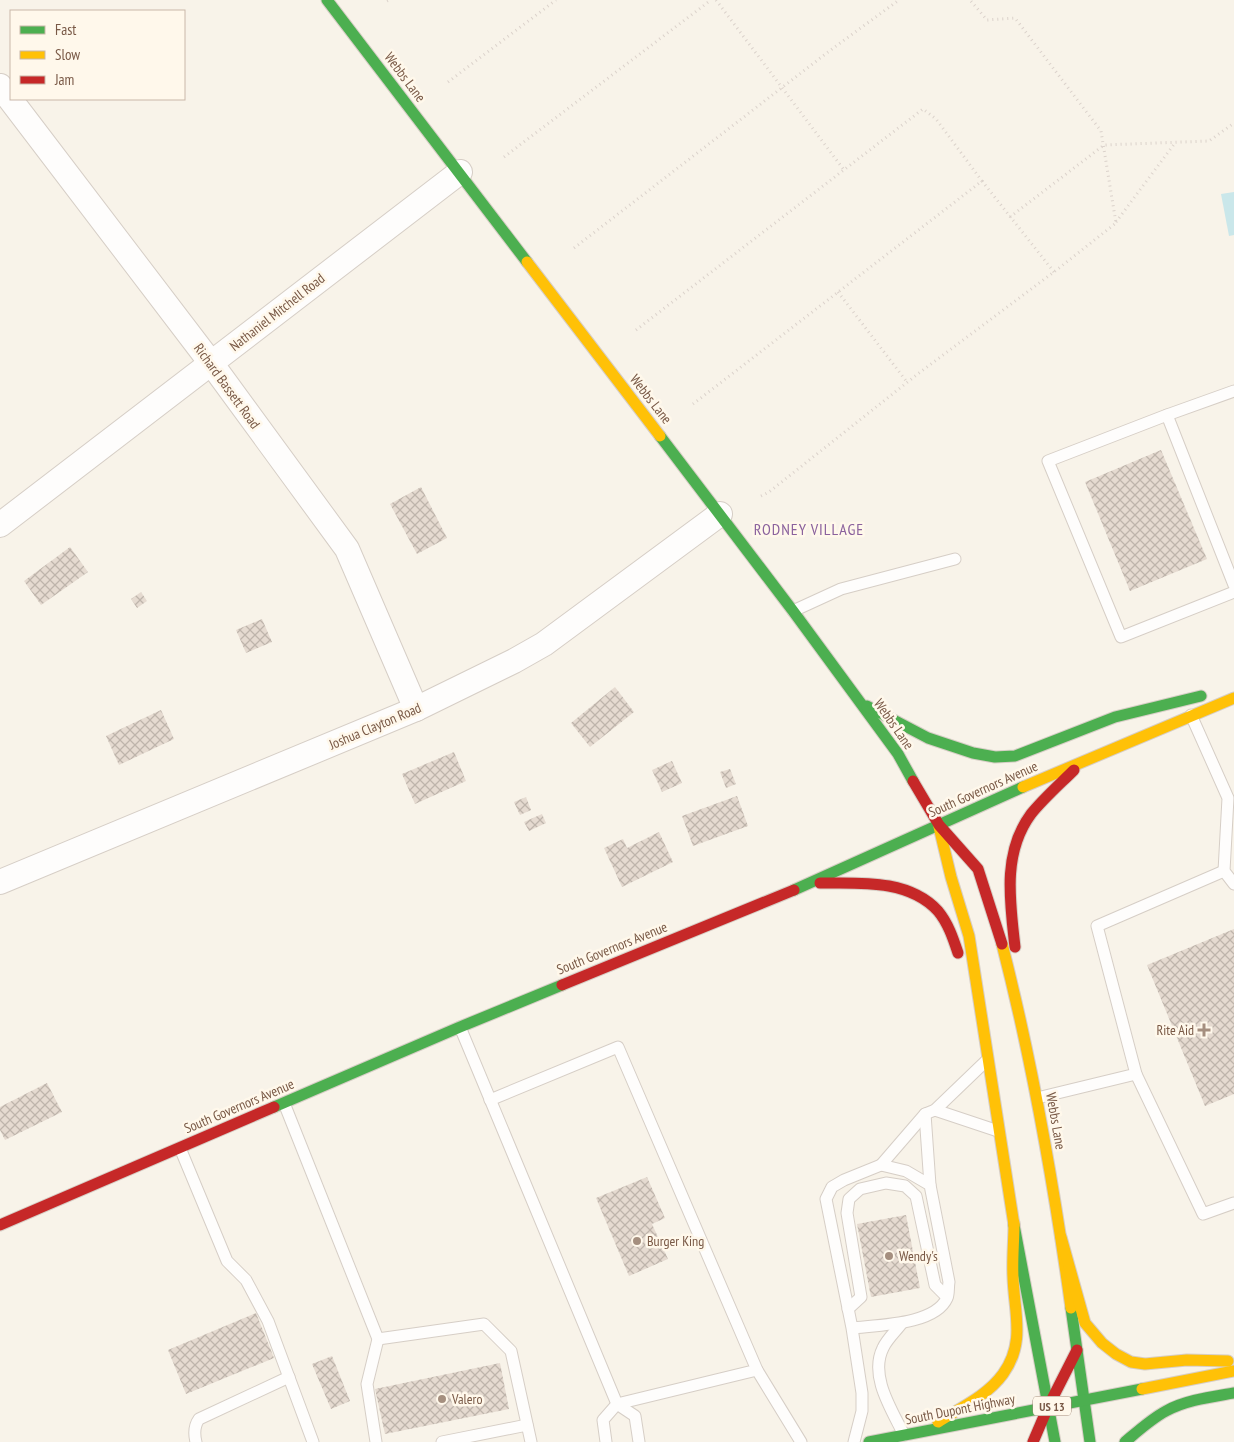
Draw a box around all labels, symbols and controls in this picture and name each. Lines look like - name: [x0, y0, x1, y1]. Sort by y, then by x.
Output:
- legend: [10, 10, 185, 100]
- text: Fast: [55, 20, 76, 39]
- text: Slow: [55, 45, 80, 64]
- street label: Webbs Lane: [380, 49, 430, 106]
- text: Jam: [54, 70, 74, 89]
- street label: Nathaniel Mitchell Road: [226, 269, 328, 355]
- street label: Richard Bassett Road: [190, 340, 264, 432]
- street label: Webbs Lane: [626, 371, 676, 427]
- district label: RODNEY VILLAGE: [754, 519, 864, 539]
- street label: Webbs Lane: [870, 695, 918, 753]
- street label: Joshua Clayton Road: [325, 699, 424, 754]
- street label: South Governors Avenue: [926, 757, 1041, 821]
- street label: South Governors Avenue: [554, 918, 670, 978]
- place label: Rite Aid: [1156, 1021, 1194, 1039]
- marker: Rite Aid: [1198, 1024, 1210, 1036]
- street label: South Governors Avenue: [181, 1075, 297, 1137]
- street label: Webbs Lane: [1042, 1091, 1070, 1151]
- place label: Burger King: [647, 1232, 704, 1250]
- marker: Burger King: [631, 1235, 643, 1247]
- place label: Wendy's: [899, 1247, 938, 1265]
- marker: Wendy's: [883, 1250, 895, 1262]
- street label: South Dupont Highway: [904, 1389, 1017, 1428]
- place label: Valero: [451, 1390, 482, 1408]
- marker: Valero: [436, 1393, 448, 1405]
- road number: US 13: [1033, 1396, 1071, 1415]

